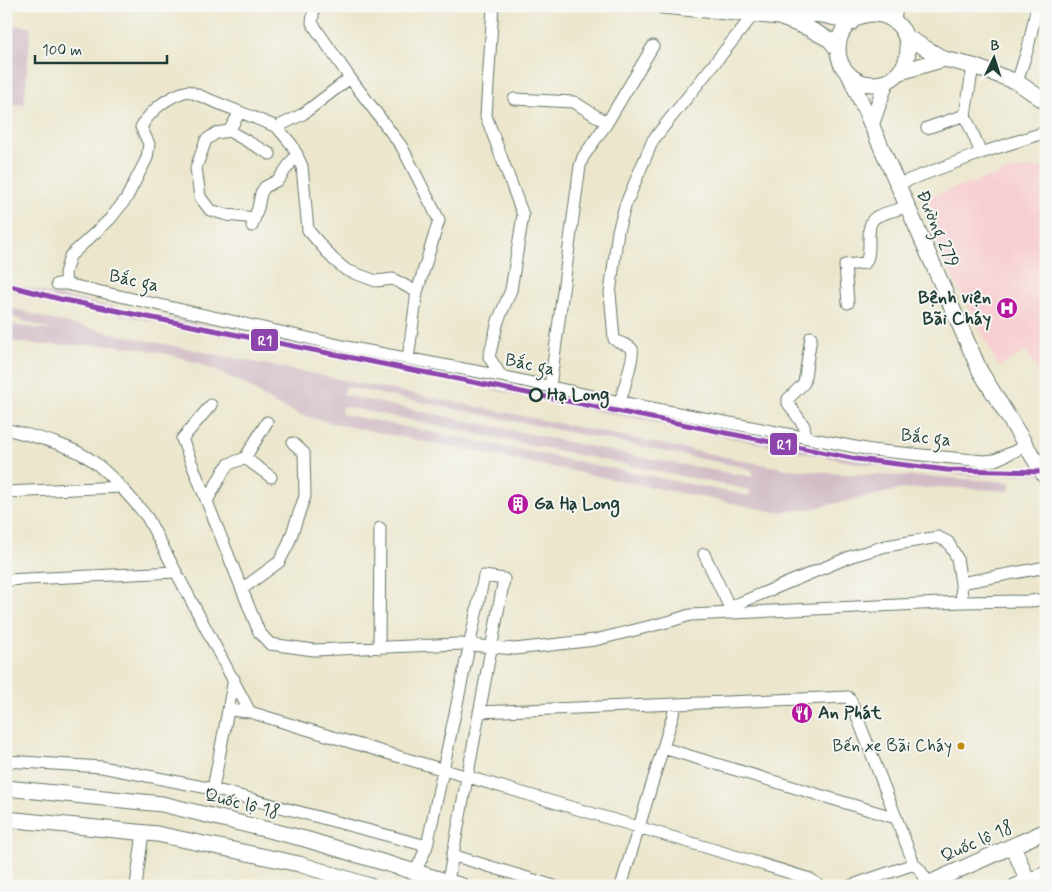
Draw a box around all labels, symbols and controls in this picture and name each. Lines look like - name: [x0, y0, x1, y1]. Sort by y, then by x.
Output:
- scale bar: [35, 32, 168, 64]
- north arrow: [970, 32, 1020, 82]
- text: B: [990, 37, 1000, 55]
- text: 100 m: [42, 41, 82, 61]
- street label: Đường 279: [908, 187, 964, 272]
- street label: Bắc ga: [106, 264, 161, 300]
- place label: Bệnh viện Bãi Cháy: [918, 286, 991, 331]
- hospital icon: Bệnh viện Bãi Cháy: [995, 296, 1019, 320]
- line badge: R1: [250, 328, 279, 352]
- text: R1: [258, 332, 272, 350]
- street label: Bắc ga: [502, 348, 557, 384]
- place label: Hạ Long: [547, 383, 609, 409]
- marker: Hạ Long: [529, 388, 543, 402]
- street label: Bắc ga: [899, 423, 952, 455]
- line badge: R1: [769, 432, 798, 456]
- text: R1: [777, 436, 791, 454]
- building icon: Ga Hạ Long: [506, 492, 530, 516]
- place label: Ga Hạ Long: [534, 492, 620, 518]
- restaurant icon: An Phát: [790, 701, 814, 725]
- place label: An Phát: [818, 701, 882, 725]
- place label: Bến xe Bãi Cháy: [832, 735, 952, 758]
- marker: Bến xe Bãi Cháy: [956, 741, 966, 751]
- street label: Quốc lộ 18: [202, 783, 282, 825]
- street label: Quốc lộ 18: [937, 815, 1017, 869]

